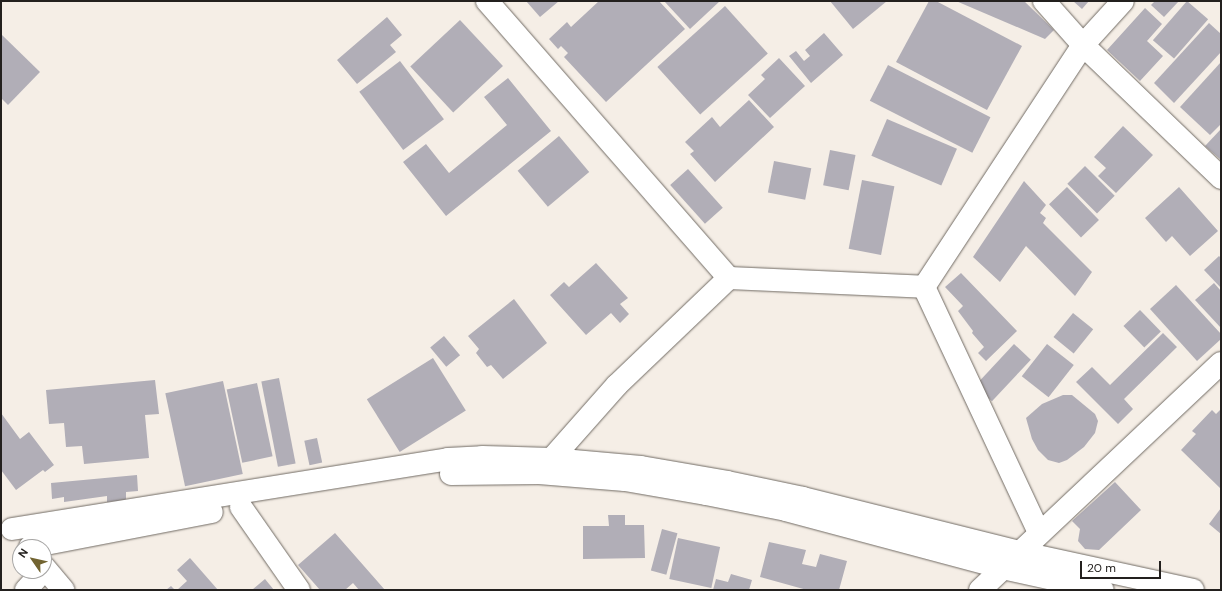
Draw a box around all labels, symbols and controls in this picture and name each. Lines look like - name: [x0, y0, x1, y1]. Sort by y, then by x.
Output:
- north arrow: [12, 539, 52, 579]
- text: N: [15, 546, 31, 560]
- scale bar: [1082, 553, 1163, 579]
- text: 20 m: [1087, 560, 1116, 576]

